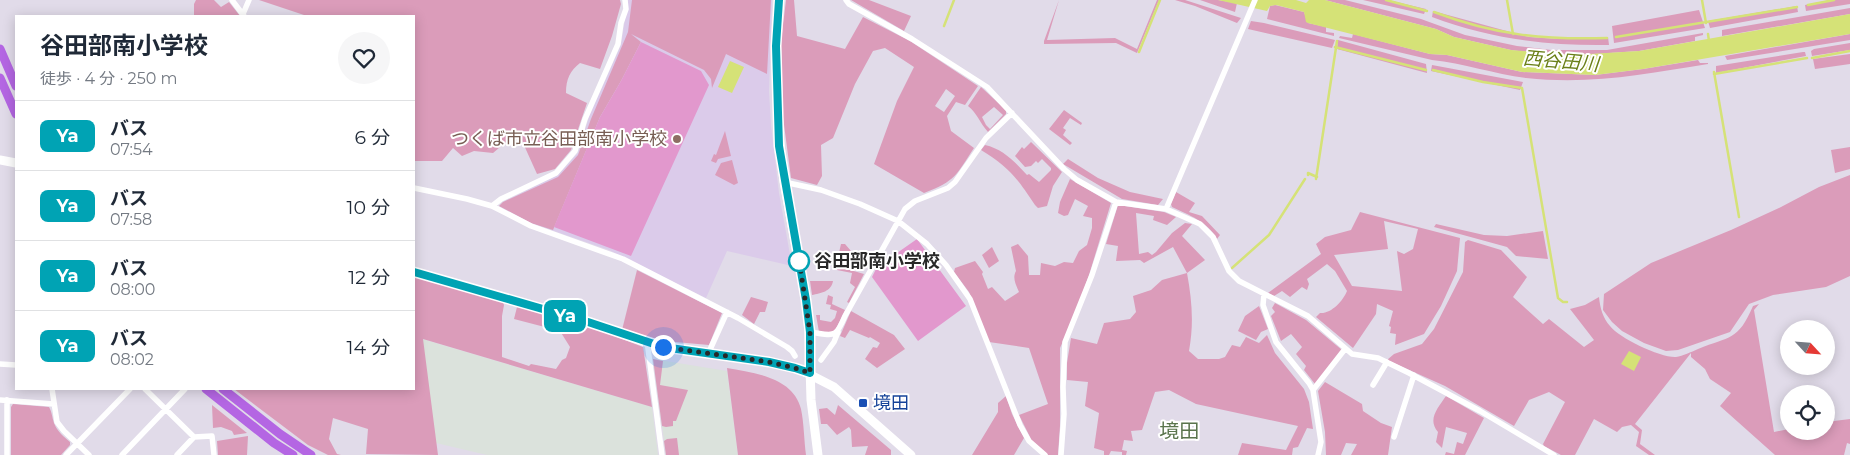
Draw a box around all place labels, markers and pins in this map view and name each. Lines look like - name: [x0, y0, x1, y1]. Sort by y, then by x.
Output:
- place label: つくば市立谷田部南小学校: [451, 128, 667, 150]
- marker: つくば市立谷田部南小学校: [671, 133, 683, 145]
- marker: 谷田部南小学校: [788, 250, 810, 272]
- place label: 谷田部南小学校: [814, 250, 940, 272]
- place label: 境田: [873, 392, 909, 414]
- marker: 境田: [857, 397, 869, 409]

